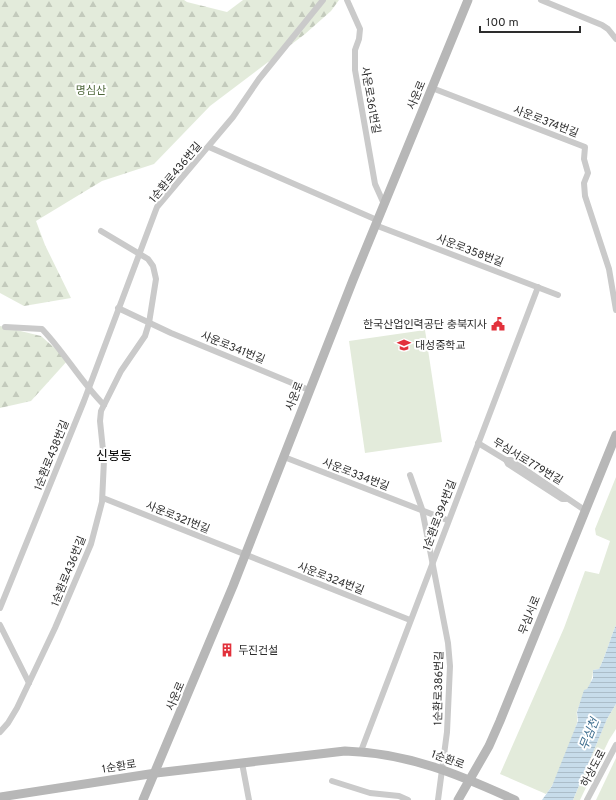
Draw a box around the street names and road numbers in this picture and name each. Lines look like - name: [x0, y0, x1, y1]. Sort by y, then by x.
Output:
- street label: 사운로361번길: [357, 66, 383, 135]
- street label: 사운로: [405, 79, 429, 112]
- street label: 사운로374번길: [511, 103, 580, 141]
- street label: 1순환로436번길: [146, 140, 205, 206]
- street label: 사운로358번길: [434, 232, 505, 270]
- street label: 사운로341번길: [198, 329, 267, 367]
- street label: 사운로: [283, 380, 307, 413]
- street label: 1순환로438번길: [31, 418, 72, 493]
- street label: 무심서로779번길: [490, 435, 565, 488]
- street label: 사운로334번길: [320, 456, 391, 494]
- street label: 1순환로394번길: [420, 478, 460, 553]
- street label: 사운로321번길: [144, 499, 212, 537]
- street label: 1순환로436번길: [48, 534, 89, 609]
- street label: 사운로324번길: [295, 560, 366, 598]
- street label: 무심서로: [516, 594, 544, 637]
- street label: 1순환로386번길: [431, 651, 447, 725]
- street label: 사운로: [164, 680, 188, 713]
- street label: 1순환로: [429, 747, 466, 772]
- street label: 하상도로: [578, 747, 610, 790]
- street label: 1순환로: [101, 757, 137, 777]

